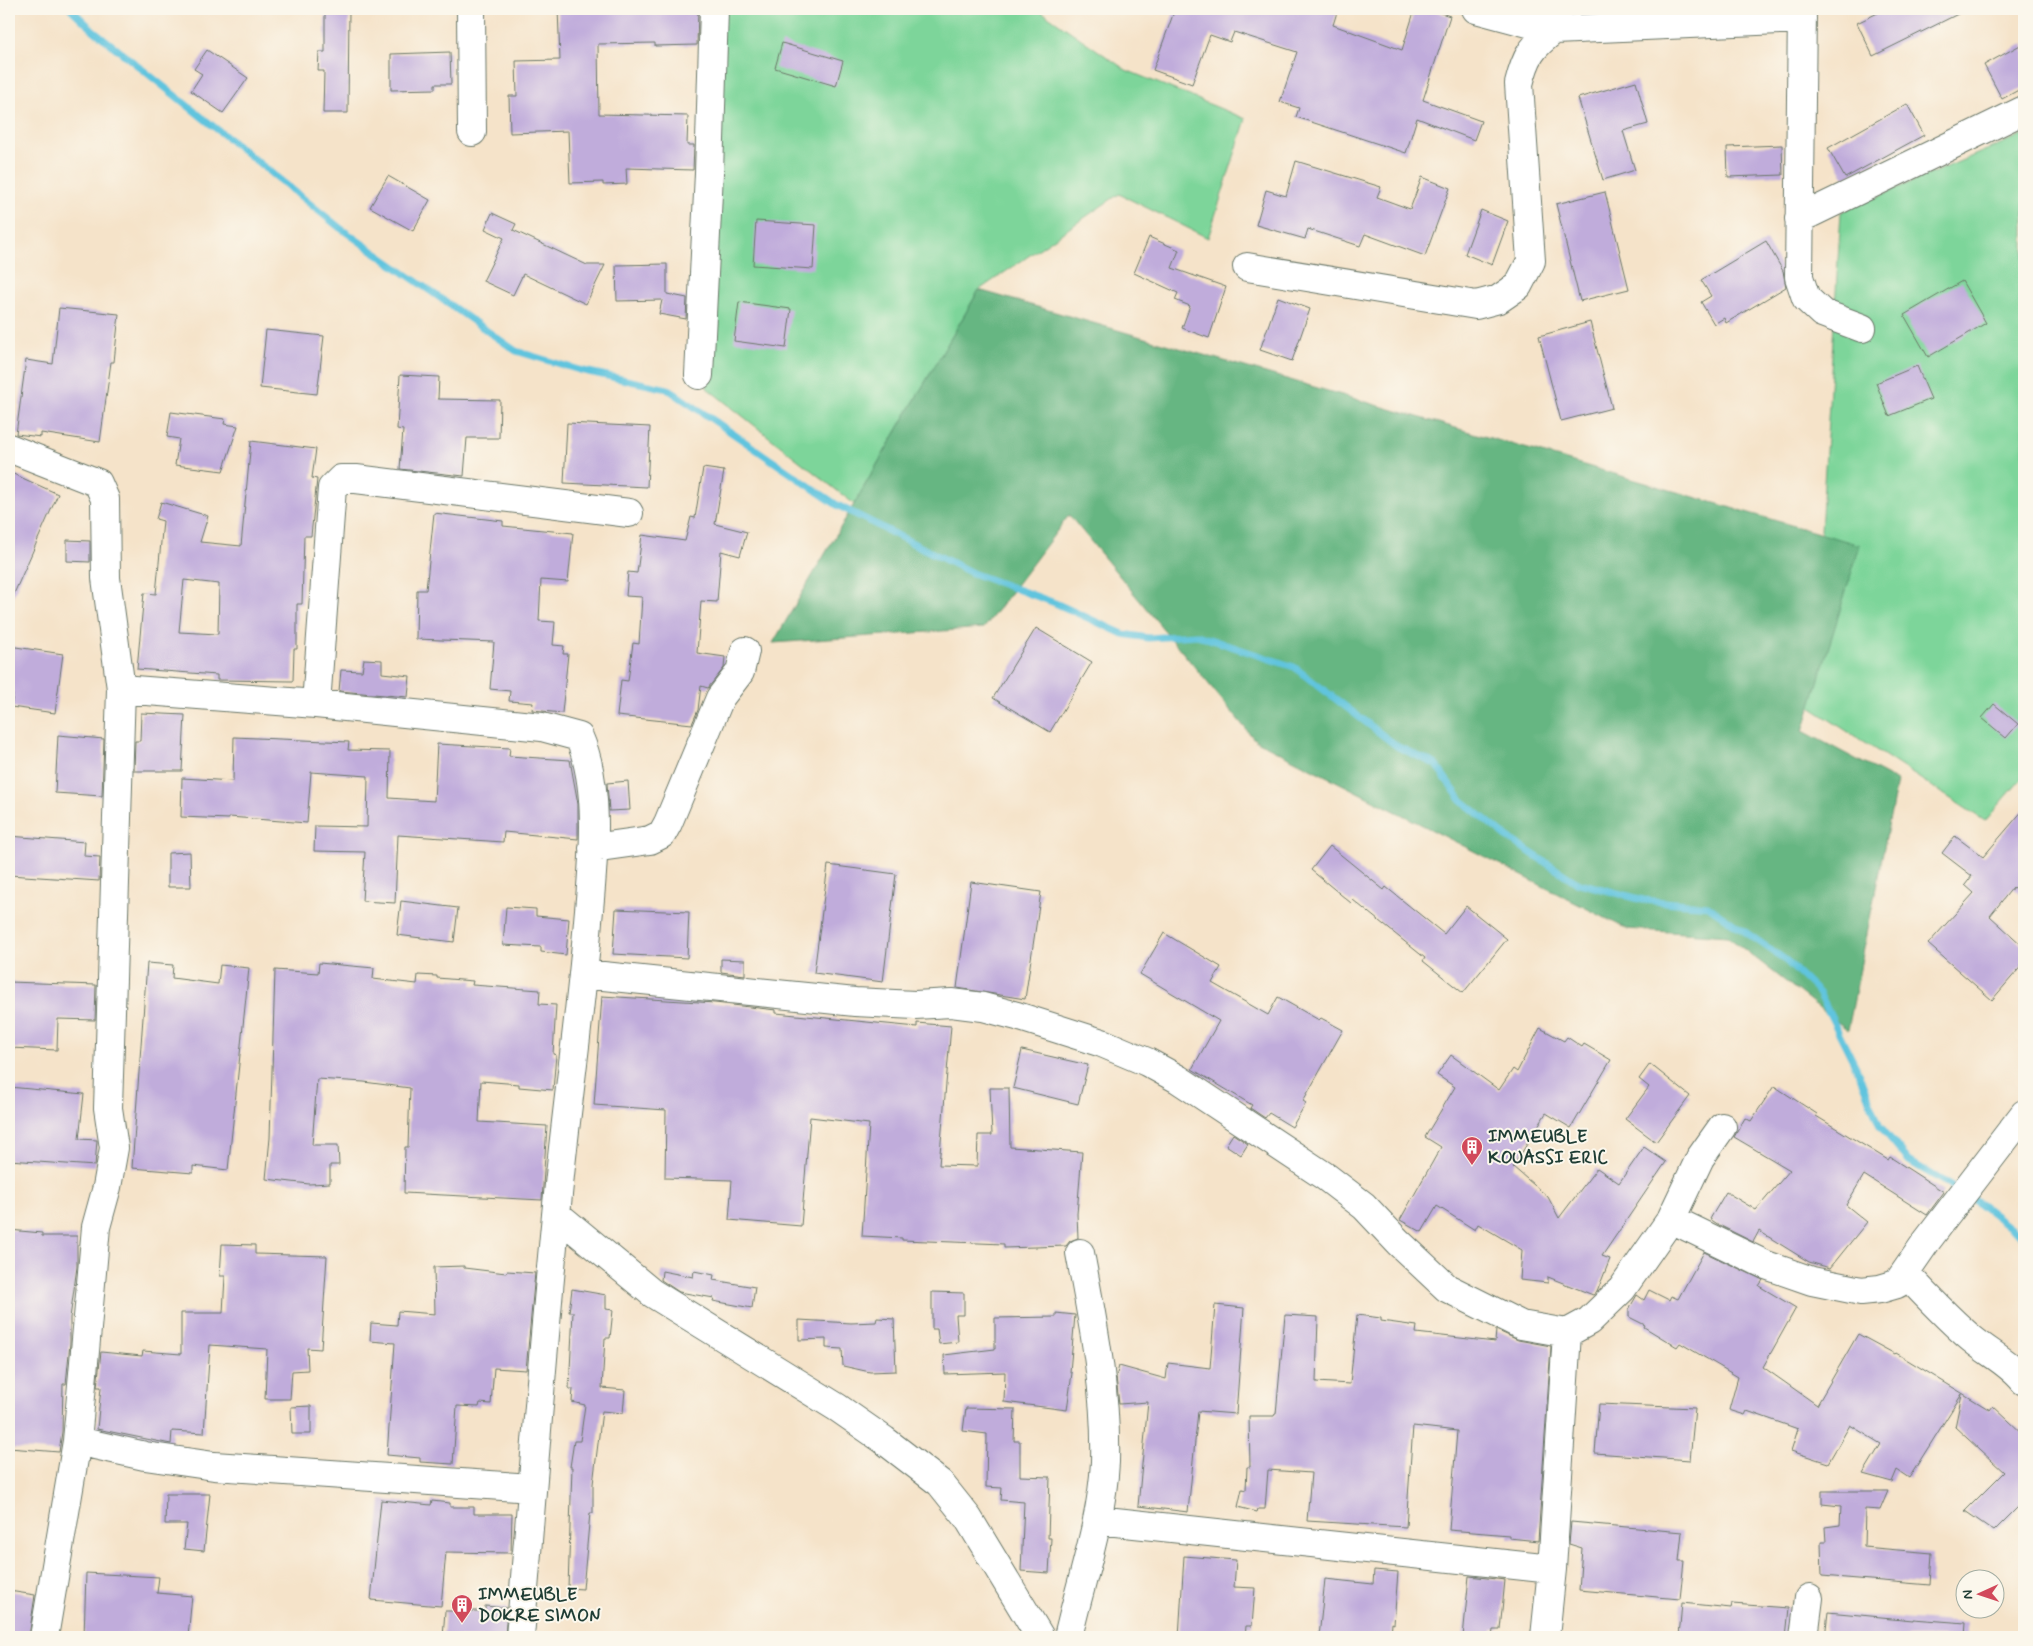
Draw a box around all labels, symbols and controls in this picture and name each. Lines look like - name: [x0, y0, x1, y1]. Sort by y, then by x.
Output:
- place label: IMMEUBLE KOUASSI ERIC: [1488, 1125, 1608, 1170]
- building icon: IMMEUBLE KOUASSI ERIC: [1460, 1135, 1484, 1166]
- north arrow: [1956, 1568, 2006, 1618]
- place label: IMMEUBLE DOKRE SIMON: [478, 1583, 601, 1628]
- text: N: [1959, 1589, 1977, 1600]
- building icon: IMMEUBLE DOKRE SIMON: [450, 1593, 474, 1624]

